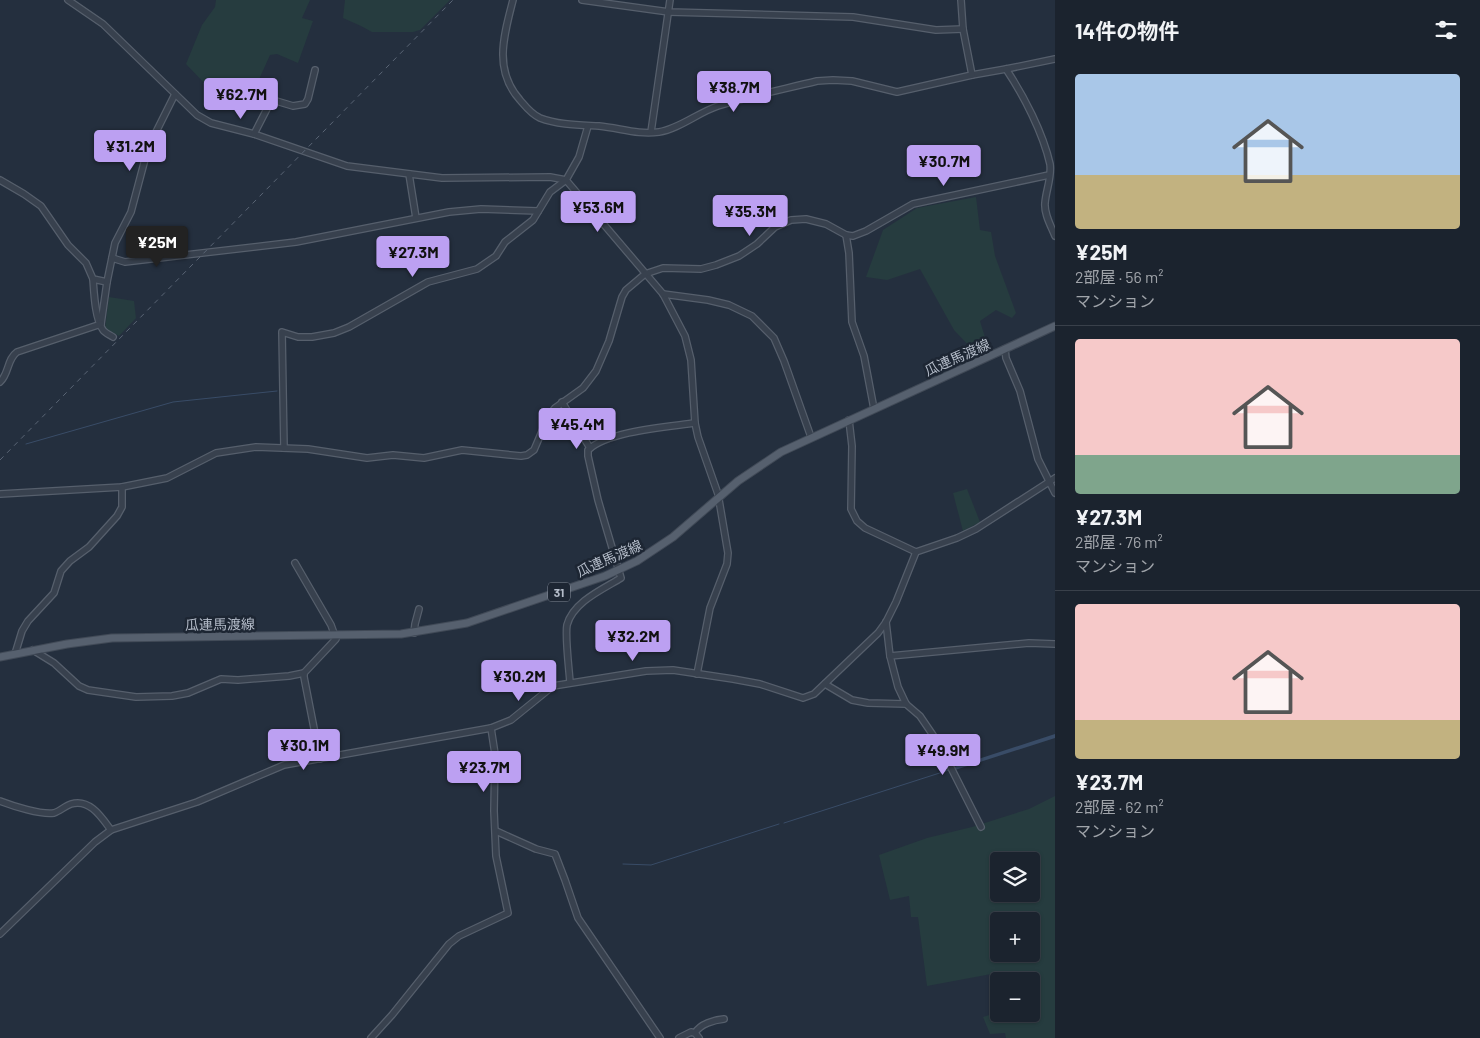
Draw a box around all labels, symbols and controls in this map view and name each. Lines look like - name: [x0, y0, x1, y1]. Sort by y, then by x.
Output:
- icon: filters: [1432, 16, 1460, 44]
- text: 14件の物件: [1075, 18, 1179, 43]
- pin: ¥38.7M: [693, 70, 775, 113]
- text: ¥38.7M: [708, 77, 760, 96]
- pin: ¥62.7M: [200, 78, 282, 120]
- text: ¥62.7M: [215, 84, 267, 103]
- icon: home: [1223, 106, 1313, 196]
- pin: ¥31.2M: [89, 130, 171, 172]
- text: ¥31.2M: [105, 136, 155, 155]
- pin: ¥30.7M: [903, 144, 985, 187]
- text: ¥30.7M: [918, 151, 970, 170]
- pin: ¥53.6M: [557, 190, 639, 233]
- pin: ¥35.3M: [709, 194, 791, 237]
- text: ¥53.6M: [572, 197, 624, 216]
- text: ¥35.3M: [724, 201, 776, 220]
- pin: ¥25M: [127, 226, 187, 268]
- text: ¥25M: [137, 232, 177, 251]
- pin: ¥27.3M: [372, 236, 454, 278]
- text: ¥25M: [1075, 239, 1128, 264]
- text: ¥27.3M: [387, 242, 439, 261]
- text: 2部屋 · 56 m²: [1075, 267, 1163, 286]
- text: マンション: [1075, 291, 1155, 310]
- street label: 瓜連馬渡線: [922, 335, 992, 379]
- icon: home: [1223, 372, 1313, 462]
- pin: ¥45.4M: [536, 408, 618, 450]
- text: ¥45.4M: [550, 414, 604, 433]
- text: ¥27.3M: [1075, 504, 1142, 529]
- text: 2部屋 · 76 m²: [1075, 532, 1163, 551]
- street label: 瓜連馬渡線: [574, 536, 644, 580]
- text: マンション: [1075, 556, 1155, 575]
- road number: 31: [548, 582, 570, 602]
- street label: 瓜連馬渡線: [185, 615, 255, 633]
- pin: ¥32.2M: [592, 620, 674, 662]
- text: ¥32.2M: [606, 626, 660, 645]
- icon: home: [1223, 637, 1313, 727]
- pin: ¥30.2M: [478, 660, 560, 702]
- text: ¥30.2M: [492, 666, 546, 685]
- pin: ¥30.1M: [263, 728, 345, 771]
- pin: ¥49.9M: [902, 734, 984, 776]
- text: ¥30.1M: [279, 735, 329, 754]
- text: ¥49.9M: [916, 740, 970, 759]
- pin: ¥23.7M: [443, 750, 525, 793]
- text: ¥23.7M: [458, 757, 510, 776]
- text: ¥23.7M: [1075, 769, 1143, 794]
- text: 2部屋 · 62 m²: [1075, 797, 1164, 816]
- text: マンション: [1075, 821, 1155, 840]
- map controls: [990, 852, 1040, 1022]
- button: layers: [990, 852, 1040, 902]
- button: +: [990, 912, 1040, 962]
- button: −: [990, 972, 1040, 1022]

